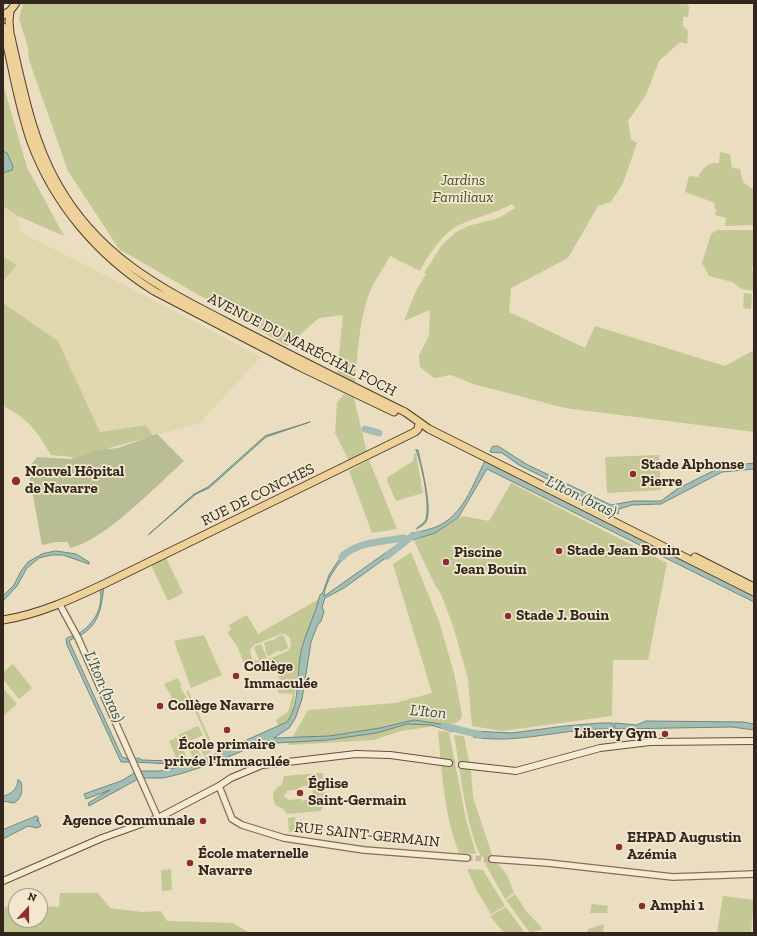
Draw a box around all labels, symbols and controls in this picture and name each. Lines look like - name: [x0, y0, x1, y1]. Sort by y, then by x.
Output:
- park label: Jardins Familiaux: [432, 172, 494, 207]
- street label: AVENUE DU MARÉCHAL FOCH: [205, 289, 399, 401]
- place label: Stade Alphonse Pierre: [641, 456, 744, 491]
- street label: RUE DE CONCHES: [198, 460, 318, 530]
- place label: Nouvel Hôpital de Navarre: [25, 463, 124, 498]
- marker: Stade Alphonse Pierre: [628, 469, 638, 479]
- water label: L'Iton (bras): [542, 472, 620, 522]
- marker: Nouvel Hôpital de Navarre: [10, 475, 22, 487]
- place label: Stade Jean Bouin: [567, 542, 680, 560]
- place label: Piscine Jean Bouin: [454, 544, 527, 579]
- marker: Stade Jean Bouin: [554, 546, 564, 556]
- marker: Piscine Jean Bouin: [441, 557, 451, 567]
- place label: Stade J. Bouin: [516, 607, 609, 625]
- marker: Stade J. Bouin: [503, 611, 513, 621]
- water label: L'Iton (bras): [80, 648, 128, 726]
- place label: Collège Immaculée: [244, 658, 318, 693]
- marker: Collège Immaculée: [231, 671, 241, 681]
- place label: Collège Navarre: [168, 697, 274, 715]
- marker: Collège Navarre: [155, 701, 165, 711]
- water label: L'Iton: [409, 701, 447, 723]
- marker: École primaire privée l'Immaculée: [222, 725, 232, 735]
- place label: Liberty Gym: [574, 725, 657, 743]
- marker: Liberty Gym: [660, 729, 670, 739]
- place label: École primaire privée l'Immaculée: [164, 736, 290, 771]
- place label: Église Saint-Germain: [308, 775, 406, 810]
- marker: Église Saint-Germain: [295, 788, 305, 798]
- place label: Agence Communale: [63, 812, 195, 830]
- marker: Agence Communale: [198, 816, 208, 826]
- street label: RUE SAINT-GERMAIN: [293, 818, 441, 852]
- place label: EHPAD Augustin Azémia: [627, 829, 741, 864]
- marker: EHPAD Augustin Azémia: [614, 842, 624, 852]
- place label: École maternelle Navarre: [198, 845, 309, 880]
- marker: École maternelle Navarre: [185, 858, 195, 868]
- north arrow: [8, 888, 48, 928]
- text: N: [26, 890, 38, 905]
- place label: Amphi 1: [650, 897, 704, 915]
- marker: Amphi 1: [637, 901, 647, 911]

